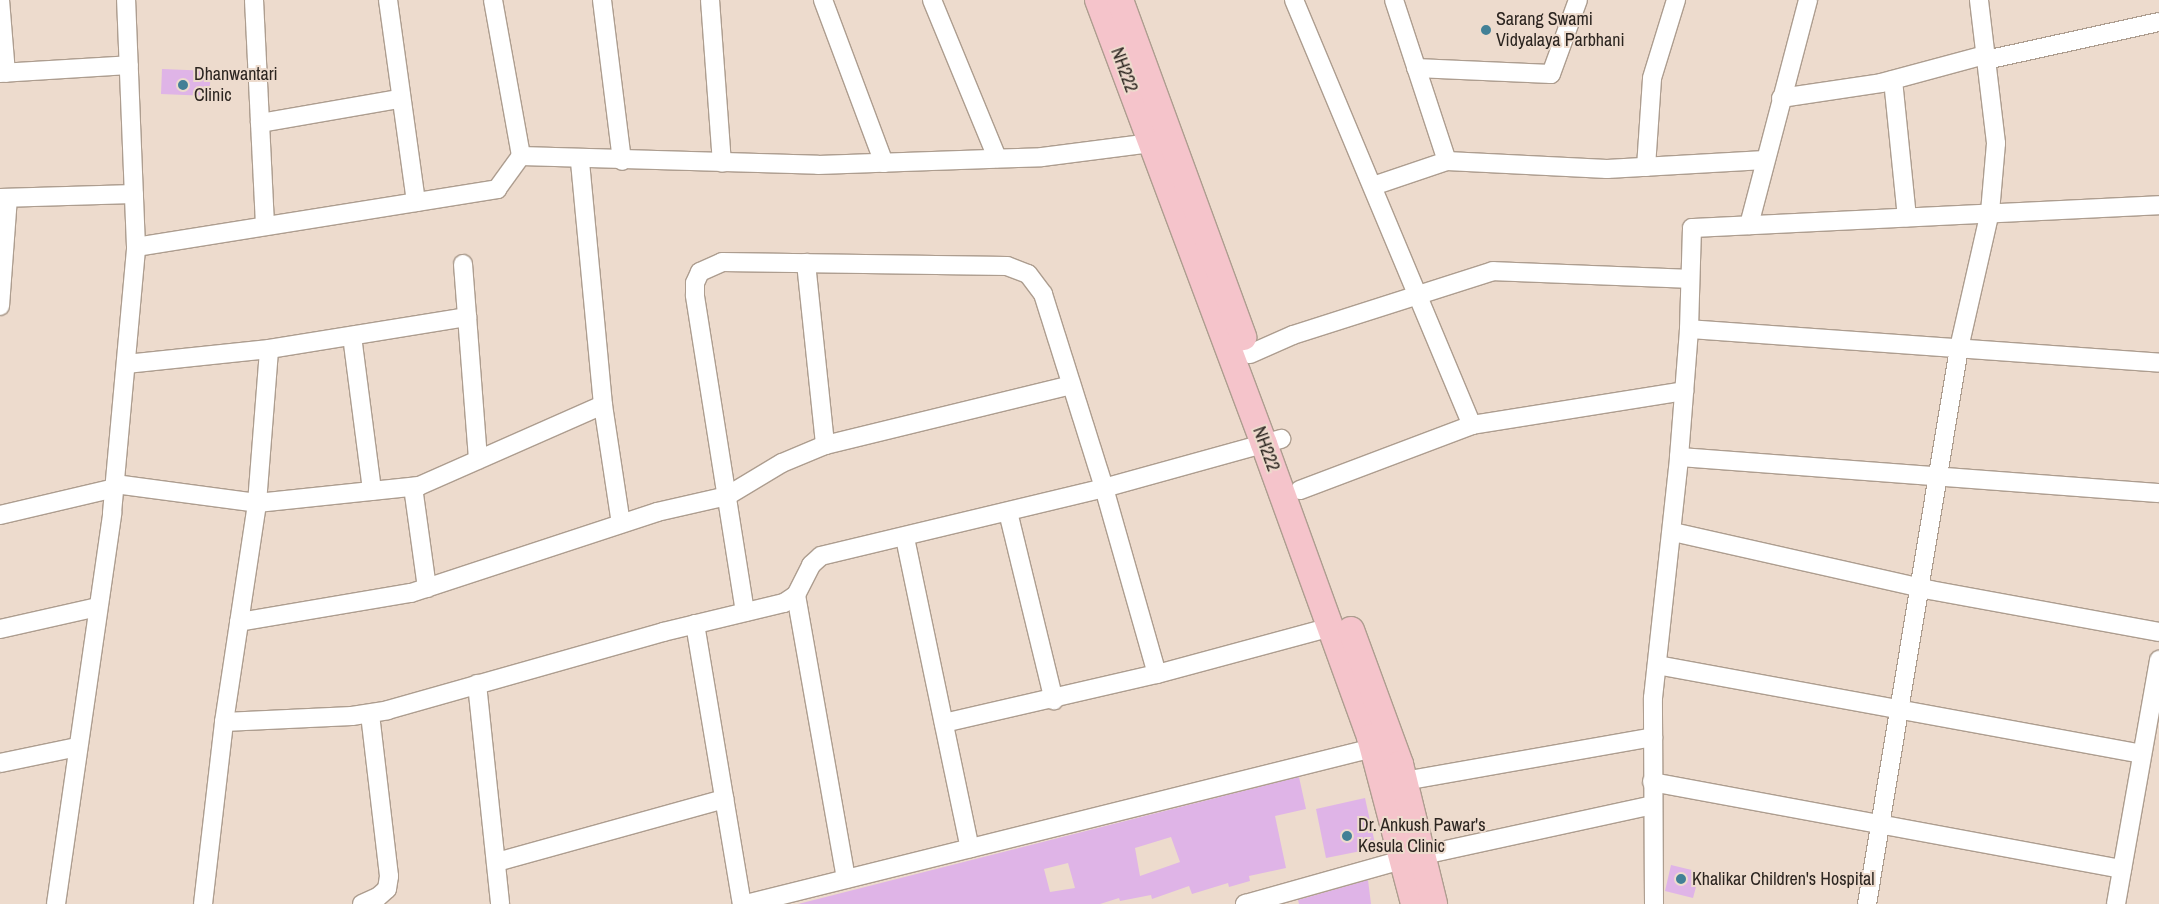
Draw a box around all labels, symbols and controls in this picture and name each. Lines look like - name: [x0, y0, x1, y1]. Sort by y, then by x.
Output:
- place label: Sarang Swami Vidyalaya Parbhani: [1496, 9, 1625, 52]
- marker: Sarang Swami Vidyalaya Parbhani: [1480, 24, 1492, 36]
- street label: NH222: [1106, 45, 1142, 95]
- place label: Dhanwantari Clinic: [194, 64, 278, 106]
- marker: Dhanwantari Clinic: [176, 78, 190, 92]
- street label: NH222: [1248, 424, 1284, 474]
- place label: Dr. Ankush Pawar's Kesula Clinic: [1358, 815, 1486, 858]
- marker: Dr. Ankush Pawar's Kesula Clinic: [1340, 829, 1354, 843]
- place label: Khalikar Children's Hospital: [1692, 868, 1874, 890]
- marker: Khalikar Children's Hospital: [1674, 872, 1688, 886]

